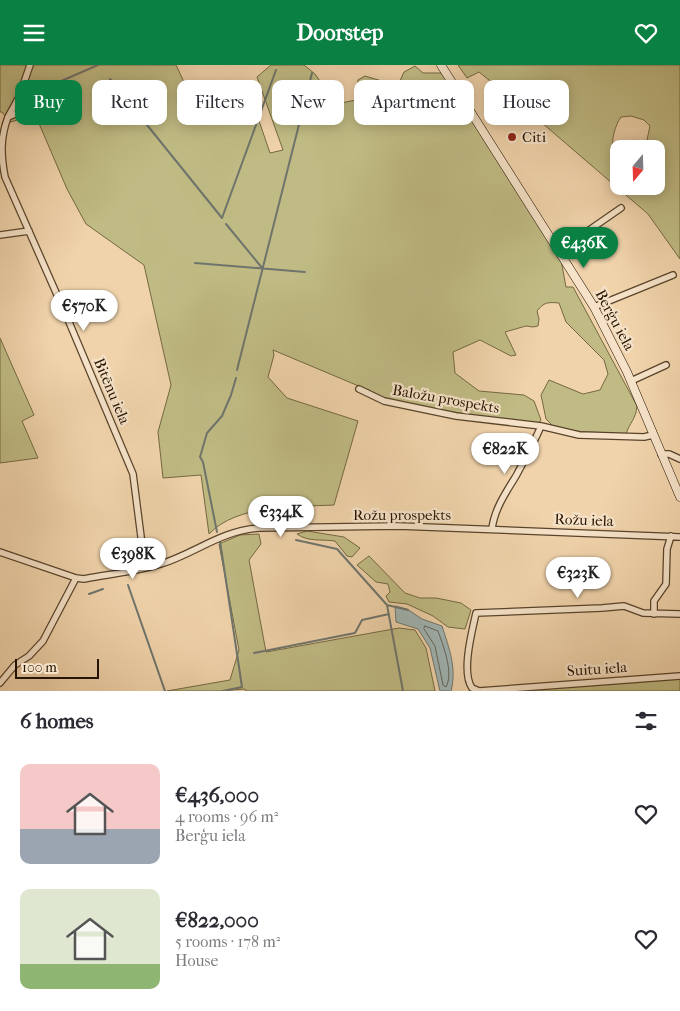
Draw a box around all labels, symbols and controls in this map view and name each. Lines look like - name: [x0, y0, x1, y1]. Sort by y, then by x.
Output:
- icon: menu: [20, 19, 48, 47]
- icon: heart: [632, 19, 660, 47]
- text: Doorstep: [296, 20, 384, 46]
- chip: Buy: [15, 80, 82, 125]
- chip: Rent: [92, 80, 167, 125]
- chip: Filters: [177, 80, 262, 125]
- chip: New: [272, 80, 344, 125]
- chip: Apartment: [354, 80, 474, 125]
- chip: House: [484, 80, 569, 125]
- place label: Citi: [522, 128, 547, 146]
- marker: Citi: [506, 131, 518, 143]
- north arrow: [610, 140, 665, 195]
- map controls: [610, 140, 665, 195]
- pin: €436K: [549, 227, 619, 269]
- text: €436K: [561, 233, 607, 252]
- street label: Berģu iela: [592, 287, 639, 354]
- pin: €570K: [49, 289, 119, 332]
- text: €570K: [62, 296, 106, 315]
- street label: Bitēnu iela: [90, 355, 134, 428]
- street label: Baložu prospekts: [391, 381, 501, 417]
- pin: €822K: [470, 433, 540, 475]
- text: €822K: [482, 439, 528, 458]
- pin: €334K: [246, 495, 316, 538]
- text: €334K: [259, 502, 303, 521]
- street label: Rožu prospekts: [353, 506, 452, 524]
- street label: Rožu iela: [554, 510, 615, 530]
- pin: €398K: [98, 537, 168, 580]
- text: €398K: [111, 544, 155, 563]
- pin: €323K: [543, 557, 613, 599]
- text: €323K: [557, 563, 599, 582]
- scale bar: [15, 656, 99, 679]
- street label: Suitu iela: [566, 658, 629, 680]
- text: 100 m: [22, 659, 57, 676]
- icon: filters: [632, 707, 660, 735]
- text: 6 homes: [20, 709, 94, 733]
- text: €436,000: [175, 783, 259, 807]
- icon: home: [60, 784, 120, 844]
- icon: heart: [632, 800, 660, 828]
- text: 4 rooms · 96 m²: [175, 807, 278, 826]
- text: Berģu iela: [175, 826, 246, 845]
- text: €822,000: [175, 908, 259, 932]
- icon: home: [60, 909, 120, 969]
- icon: heart: [632, 925, 660, 953]
- text: 5 rooms · 178 m²: [175, 932, 280, 951]
- text: House: [175, 951, 218, 970]

